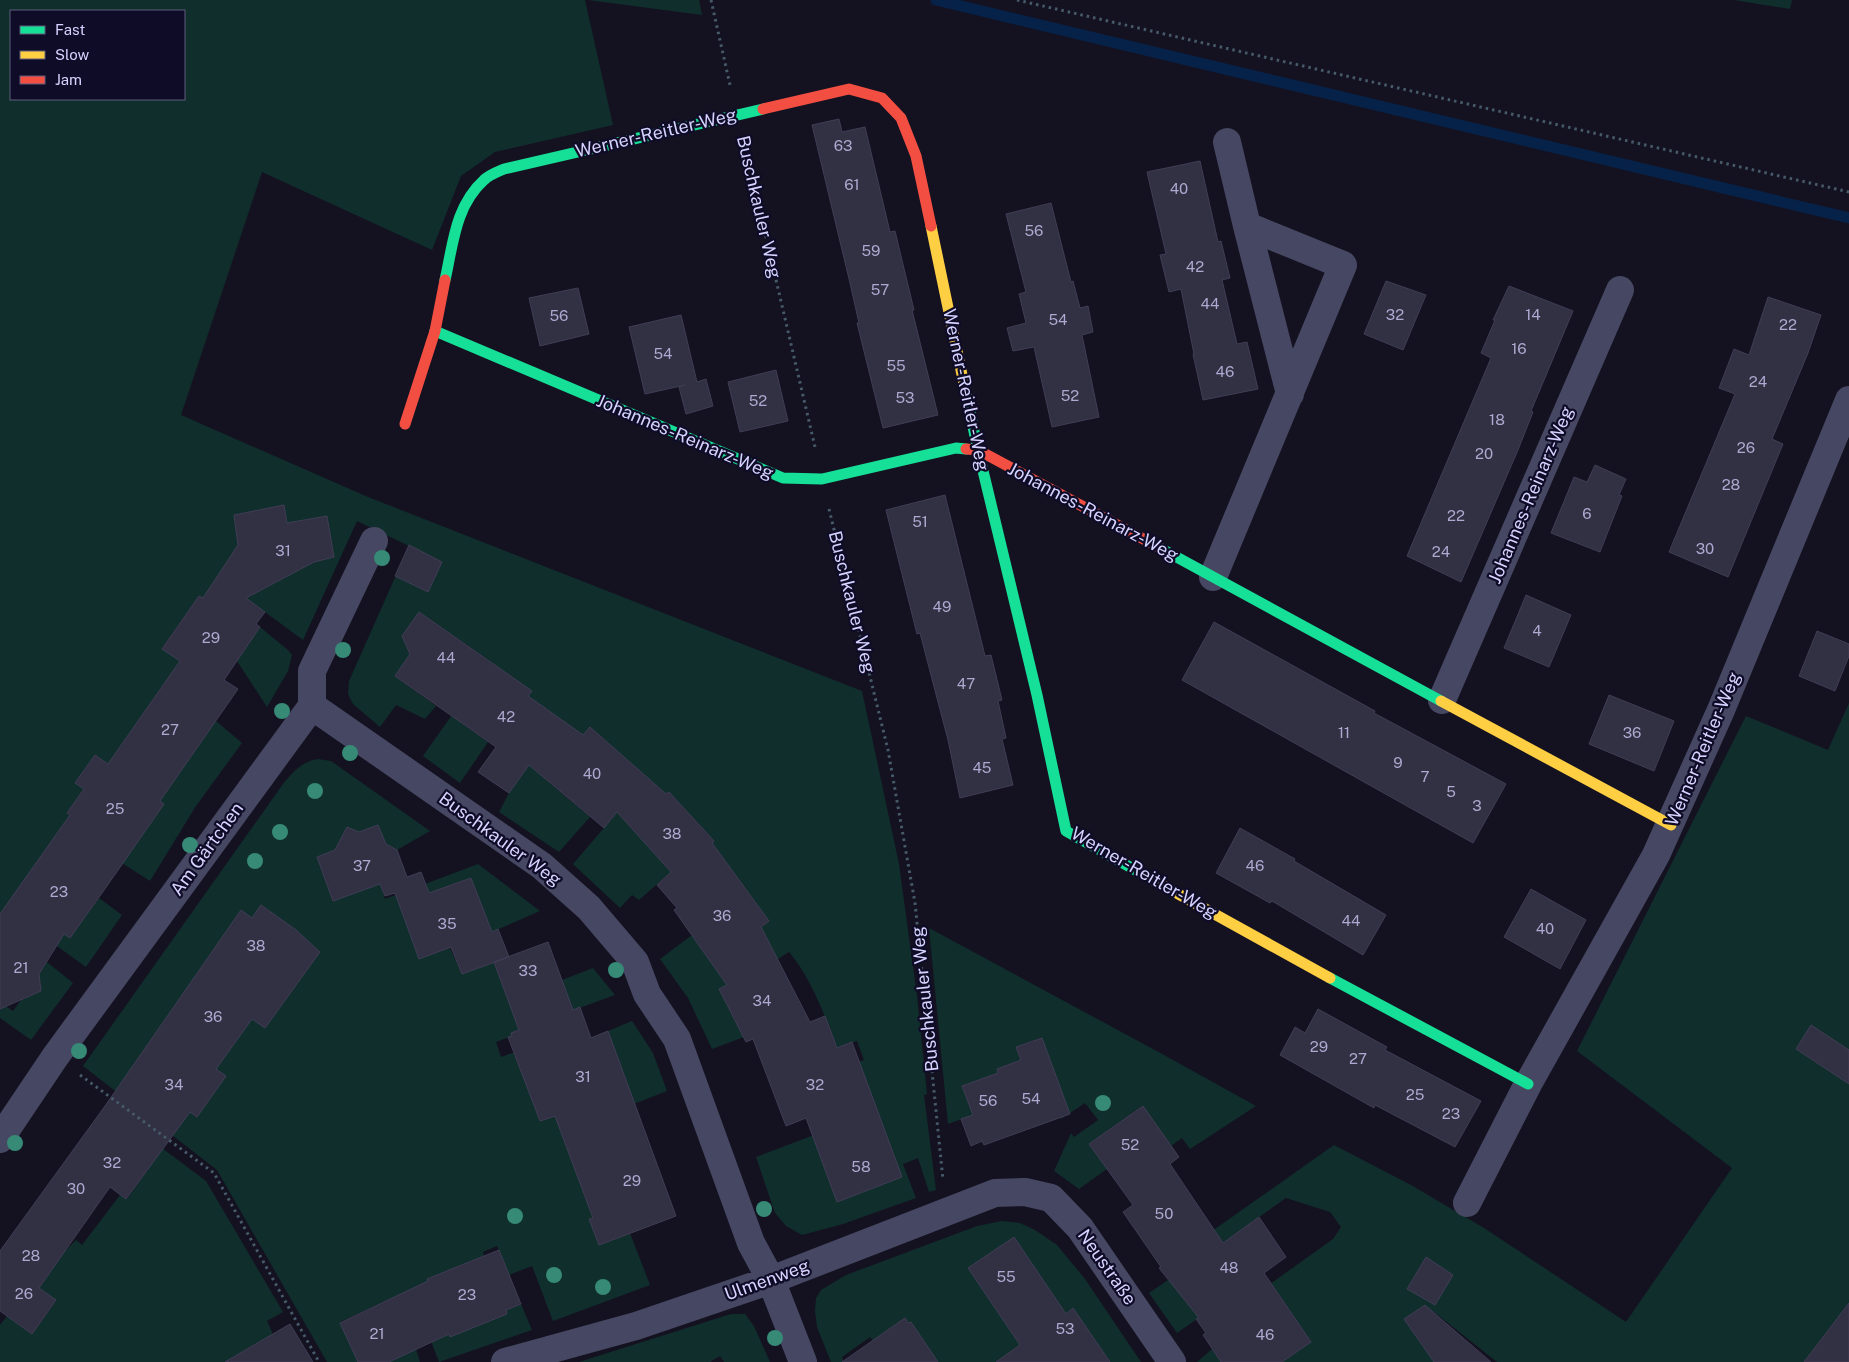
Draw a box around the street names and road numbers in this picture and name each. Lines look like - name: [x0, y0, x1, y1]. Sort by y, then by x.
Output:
- street label: Werner-Reitler-Weg: [573, 104, 739, 161]
- street label: Buschkauler Weg: [733, 133, 786, 280]
- street label: Werner-Reitler-Weg: [939, 307, 994, 473]
- street label: Johannes-Reinarz-Weg: [594, 390, 777, 483]
- street label: Johannes-Reinarz-Weg: [1484, 403, 1577, 586]
- street label: Johannes-Reinarz-Weg: [1004, 458, 1182, 565]
- street label: Buschkauler Weg: [825, 529, 880, 675]
- street label: Werner-Reitler-Weg: [1661, 669, 1744, 829]
- street label: Buschkauler Weg: [435, 787, 565, 890]
- street label: Am Gärtchen: [166, 798, 247, 899]
- street label: Werner-Reitler-Weg: [1068, 822, 1221, 923]
- street label: Buschkauler Weg: [906, 925, 943, 1073]
- street label: Neustraße: [1074, 1225, 1141, 1309]
- street label: Ulmenweg: [721, 1254, 812, 1305]

